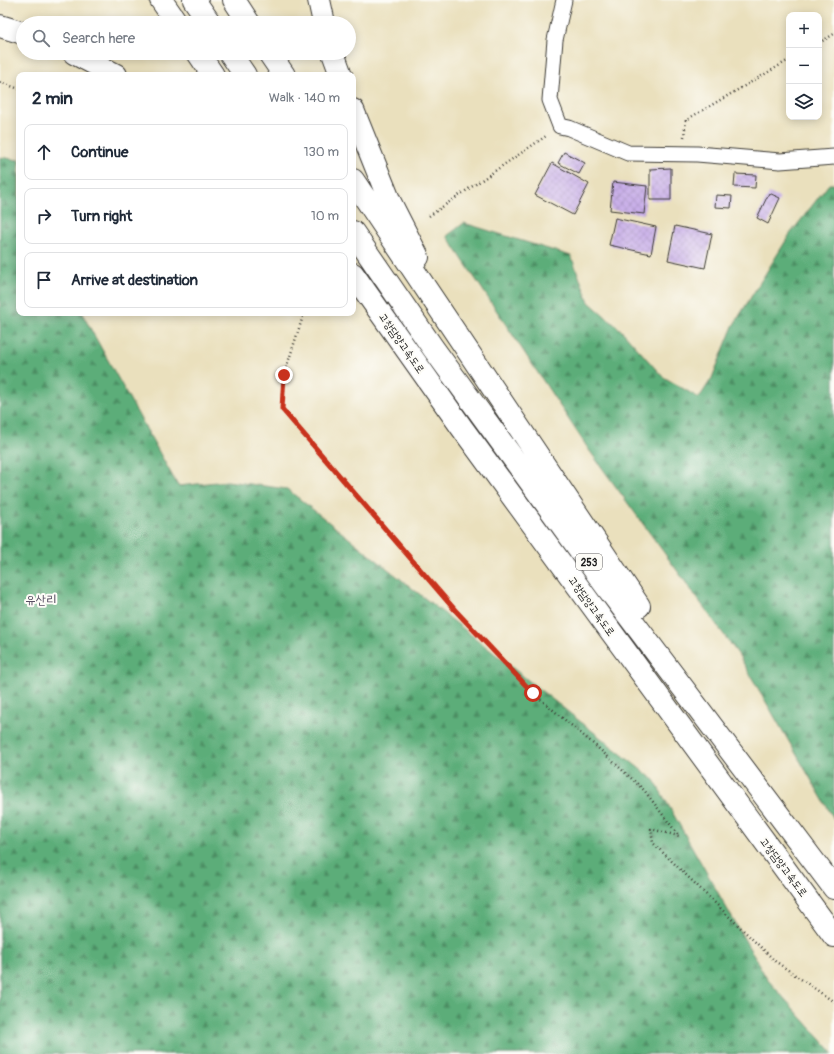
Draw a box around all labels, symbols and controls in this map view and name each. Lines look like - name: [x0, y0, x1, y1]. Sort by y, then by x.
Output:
- map controls: [786, 12, 822, 120]
- button: +: [786, 12, 822, 48]
- search box: [16, 16, 356, 60]
- icon: search: [30, 27, 52, 49]
- text: Search here: [62, 29, 135, 48]
- button: −: [786, 48, 822, 84]
- button: layers: [786, 84, 822, 120]
- text: 2 min: [32, 88, 73, 109]
- text: Walk · 140 m: [269, 90, 340, 106]
- icon: ahead: [33, 141, 55, 163]
- text: Continue: [71, 143, 129, 162]
- text: 130 m: [303, 144, 339, 160]
- icon: right: [33, 205, 55, 227]
- text: Turn right: [71, 207, 132, 226]
- text: 10 m: [311, 208, 339, 224]
- icon: arrive: [33, 269, 55, 291]
- text: Arrive at destination: [71, 271, 198, 290]
- street label: 고창담양고속도로: [376, 311, 427, 376]
- route end: [275, 366, 293, 384]
- road number: 253: [576, 554, 602, 570]
- street label: 고창담양고속도로: [566, 574, 618, 639]
- district label: 유산리: [25, 592, 57, 608]
- route start: [524, 684, 542, 702]
- street label: 고창담양고속도로: [757, 835, 810, 900]

